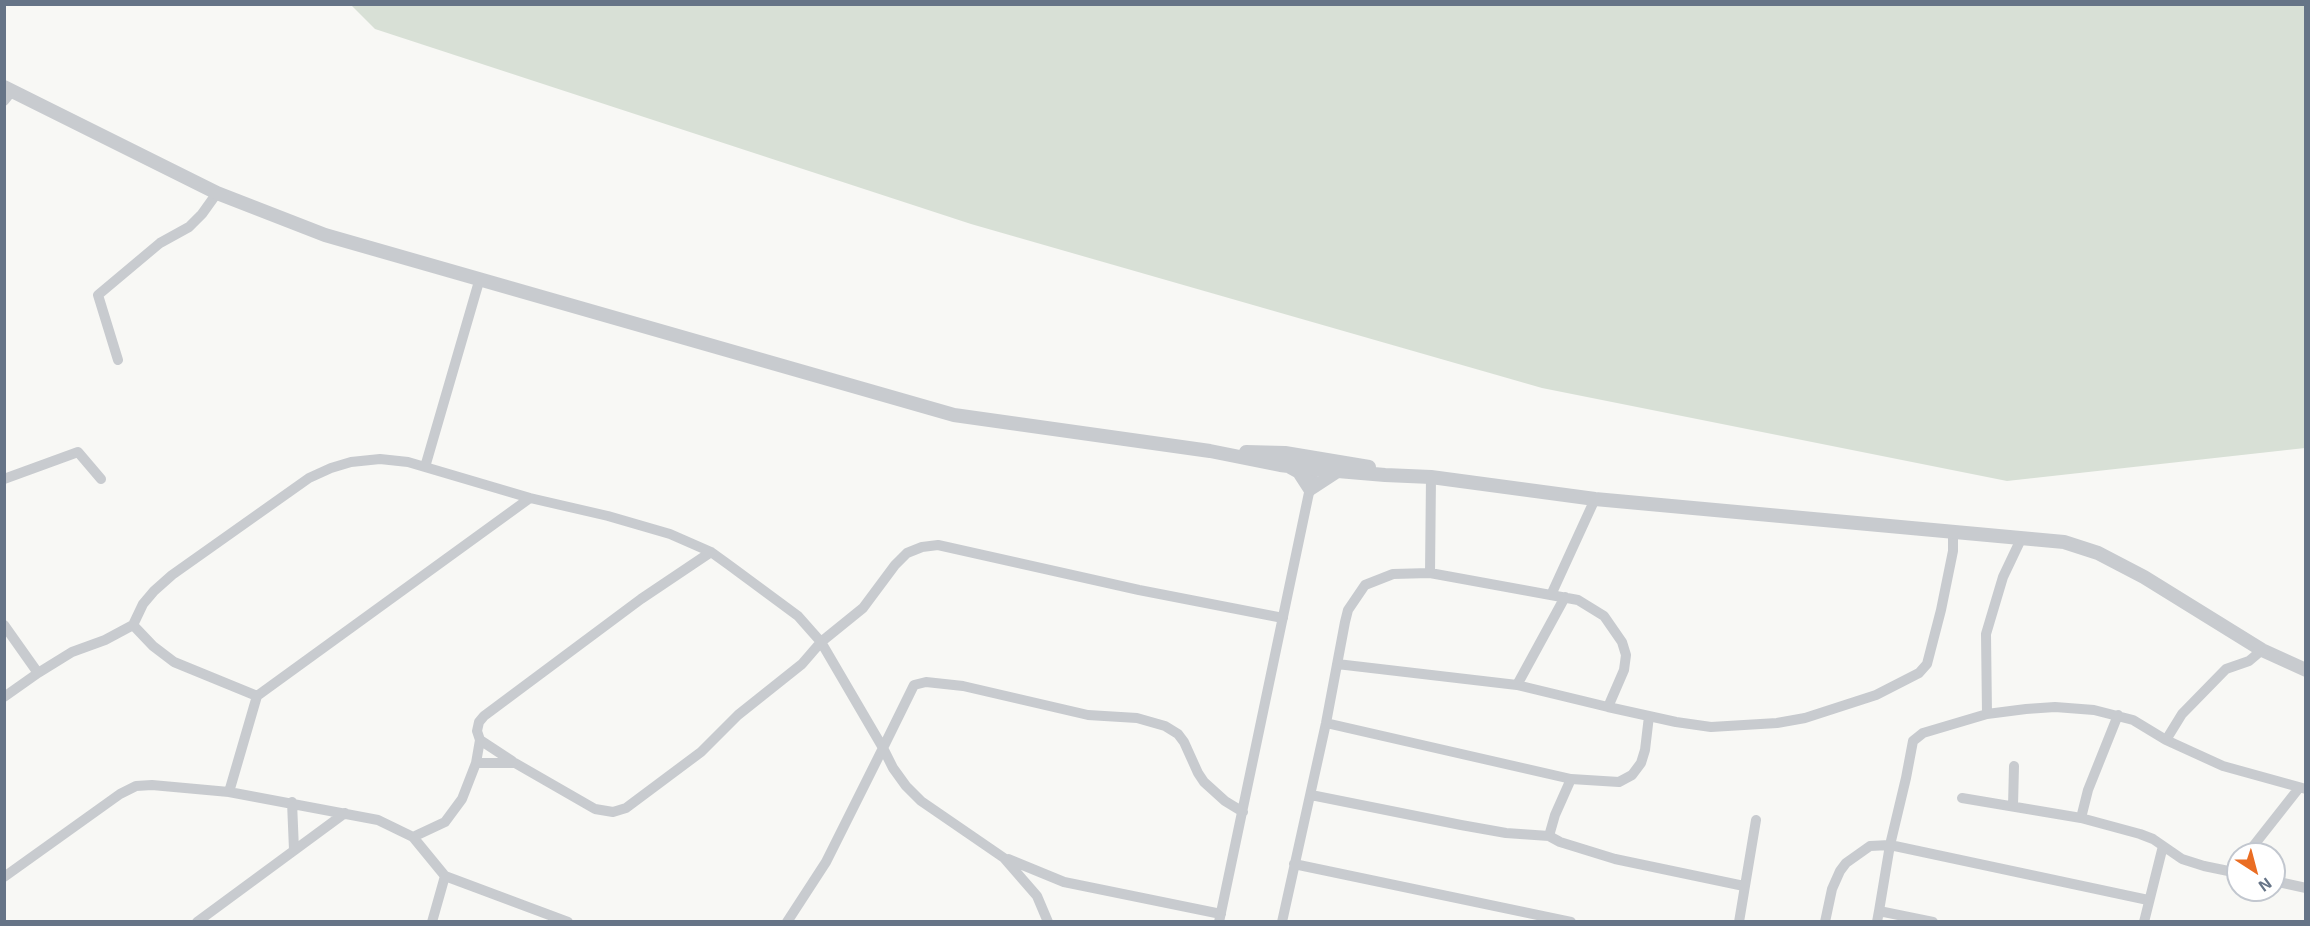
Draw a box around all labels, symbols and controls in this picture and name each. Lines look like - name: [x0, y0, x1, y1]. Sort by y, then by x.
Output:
- north arrow: [2226, 842, 2286, 902]
- text: N: [2255, 874, 2276, 896]

